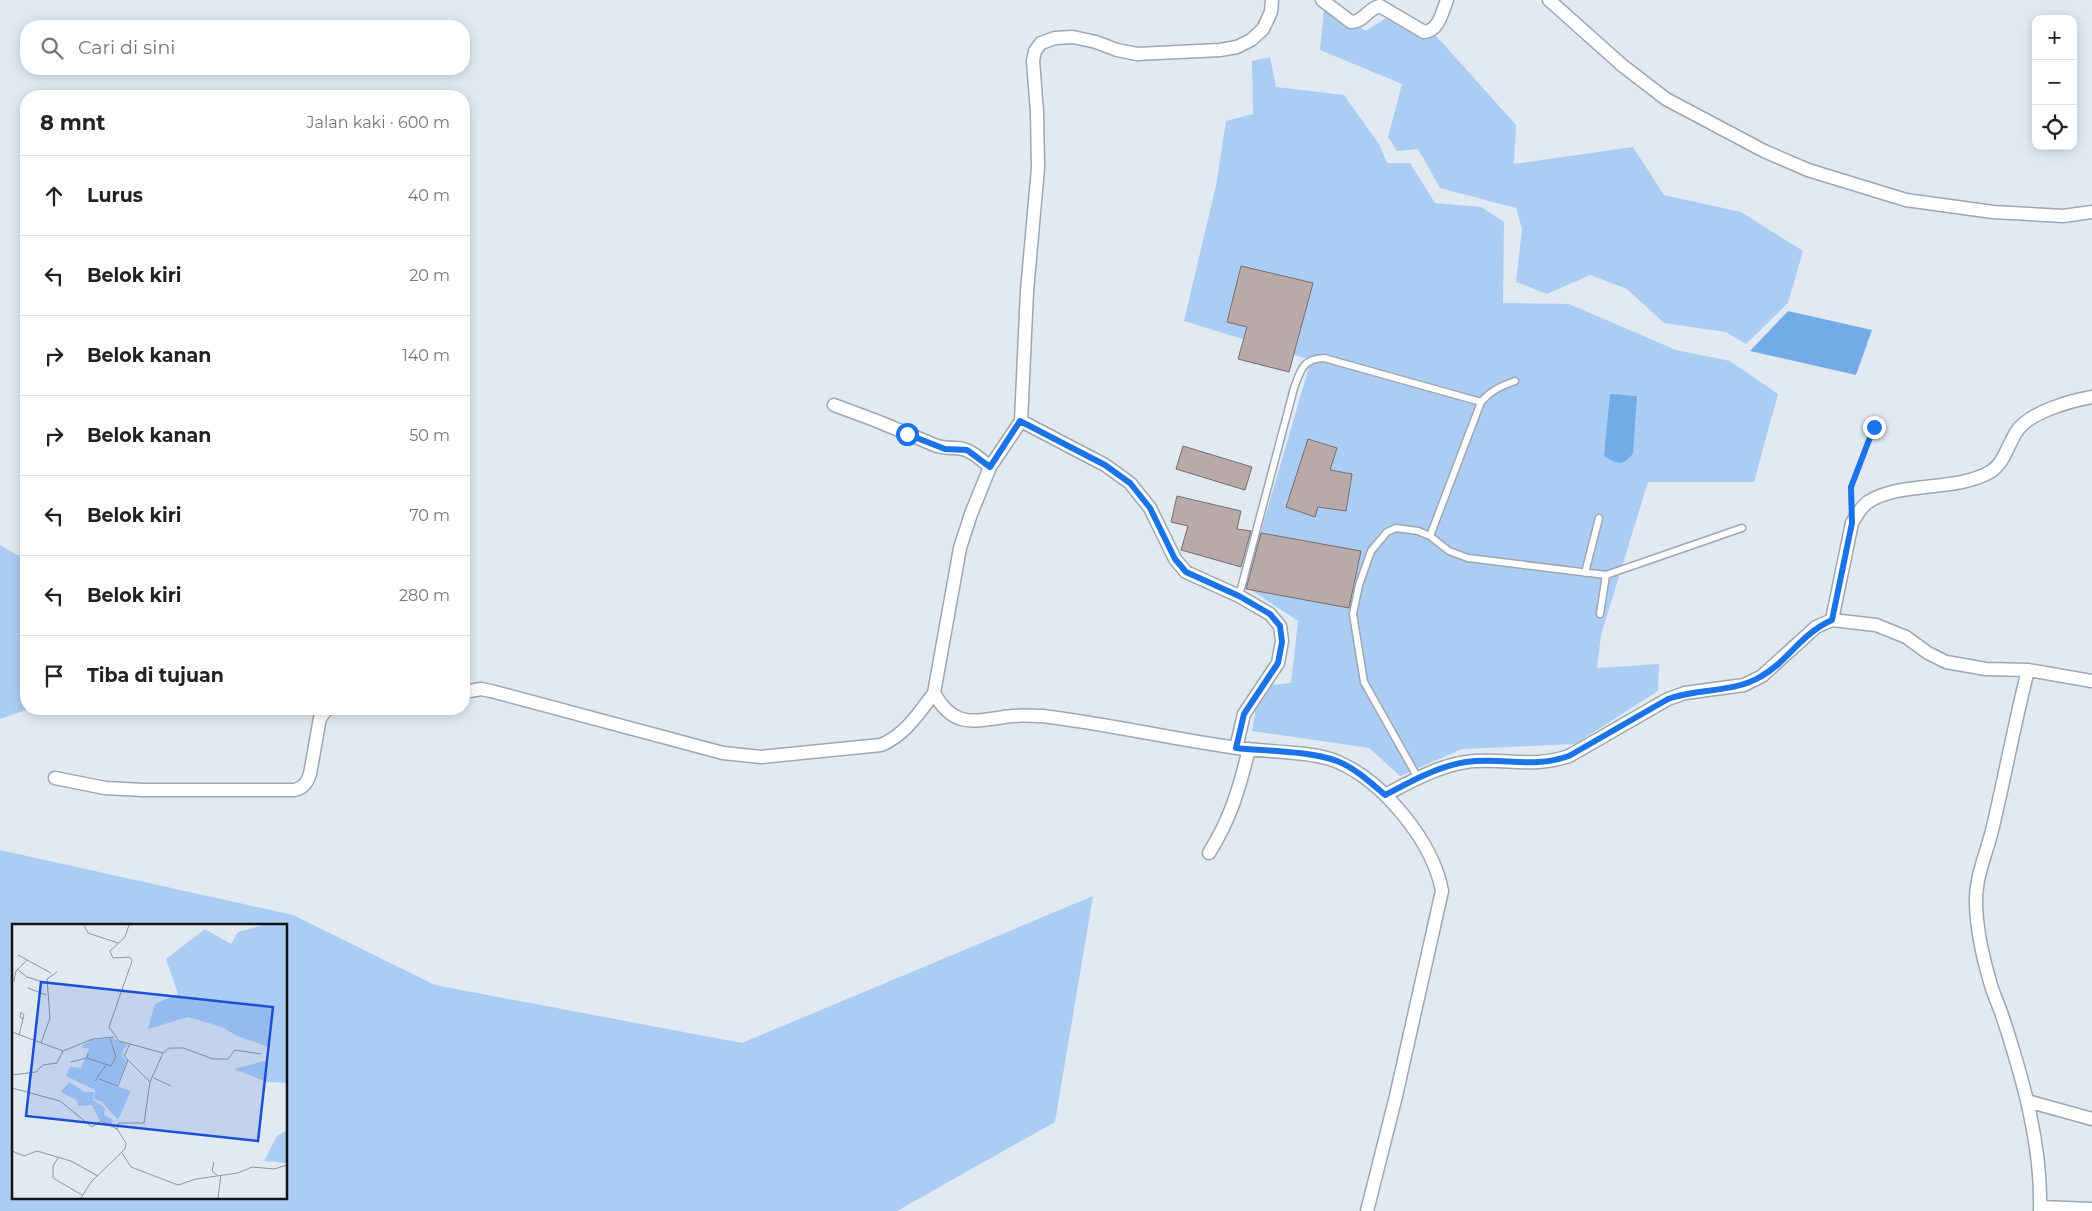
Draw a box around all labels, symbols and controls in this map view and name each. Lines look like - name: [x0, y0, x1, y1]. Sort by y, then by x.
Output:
- map controls: [2032, 15, 2077, 150]
- button: +: [2032, 15, 2077, 60]
- search box: [20, 20, 470, 75]
- icon: search: [38, 34, 66, 62]
- text: Cari di sini: [78, 36, 175, 59]
- button: −: [2032, 60, 2077, 105]
- button: locate: [2032, 105, 2077, 150]
- text: 8 mnt: [40, 110, 105, 135]
- text: Jalan kaki · 600 m: [307, 113, 450, 132]
- icon: ahead: [40, 182, 68, 210]
- text: Lurus: [87, 184, 143, 207]
- text: 40 m: [408, 186, 450, 205]
- icon: left: [40, 262, 68, 290]
- text: Belok kiri: [87, 264, 182, 287]
- text: 20 m: [409, 266, 450, 285]
- icon: right: [40, 342, 68, 370]
- text: Belok kanan: [87, 344, 211, 367]
- text: 140 m: [402, 346, 450, 365]
- route end: [1863, 416, 1886, 439]
- icon: right: [40, 422, 68, 450]
- route start: [896, 423, 919, 446]
- text: Belok kanan: [87, 424, 211, 447]
- text: 50 m: [409, 426, 450, 445]
- icon: left: [40, 502, 68, 530]
- text: Belok kiri: [87, 504, 182, 527]
- text: 70 m: [409, 506, 450, 525]
- icon: left: [40, 582, 68, 610]
- text: Belok kiri: [87, 584, 182, 607]
- text: 280 m: [399, 586, 450, 605]
- icon: arrive: [40, 662, 68, 690]
- text: Tiba di tujuan: [87, 664, 224, 687]
- inset map: [12, 924, 288, 1198]

